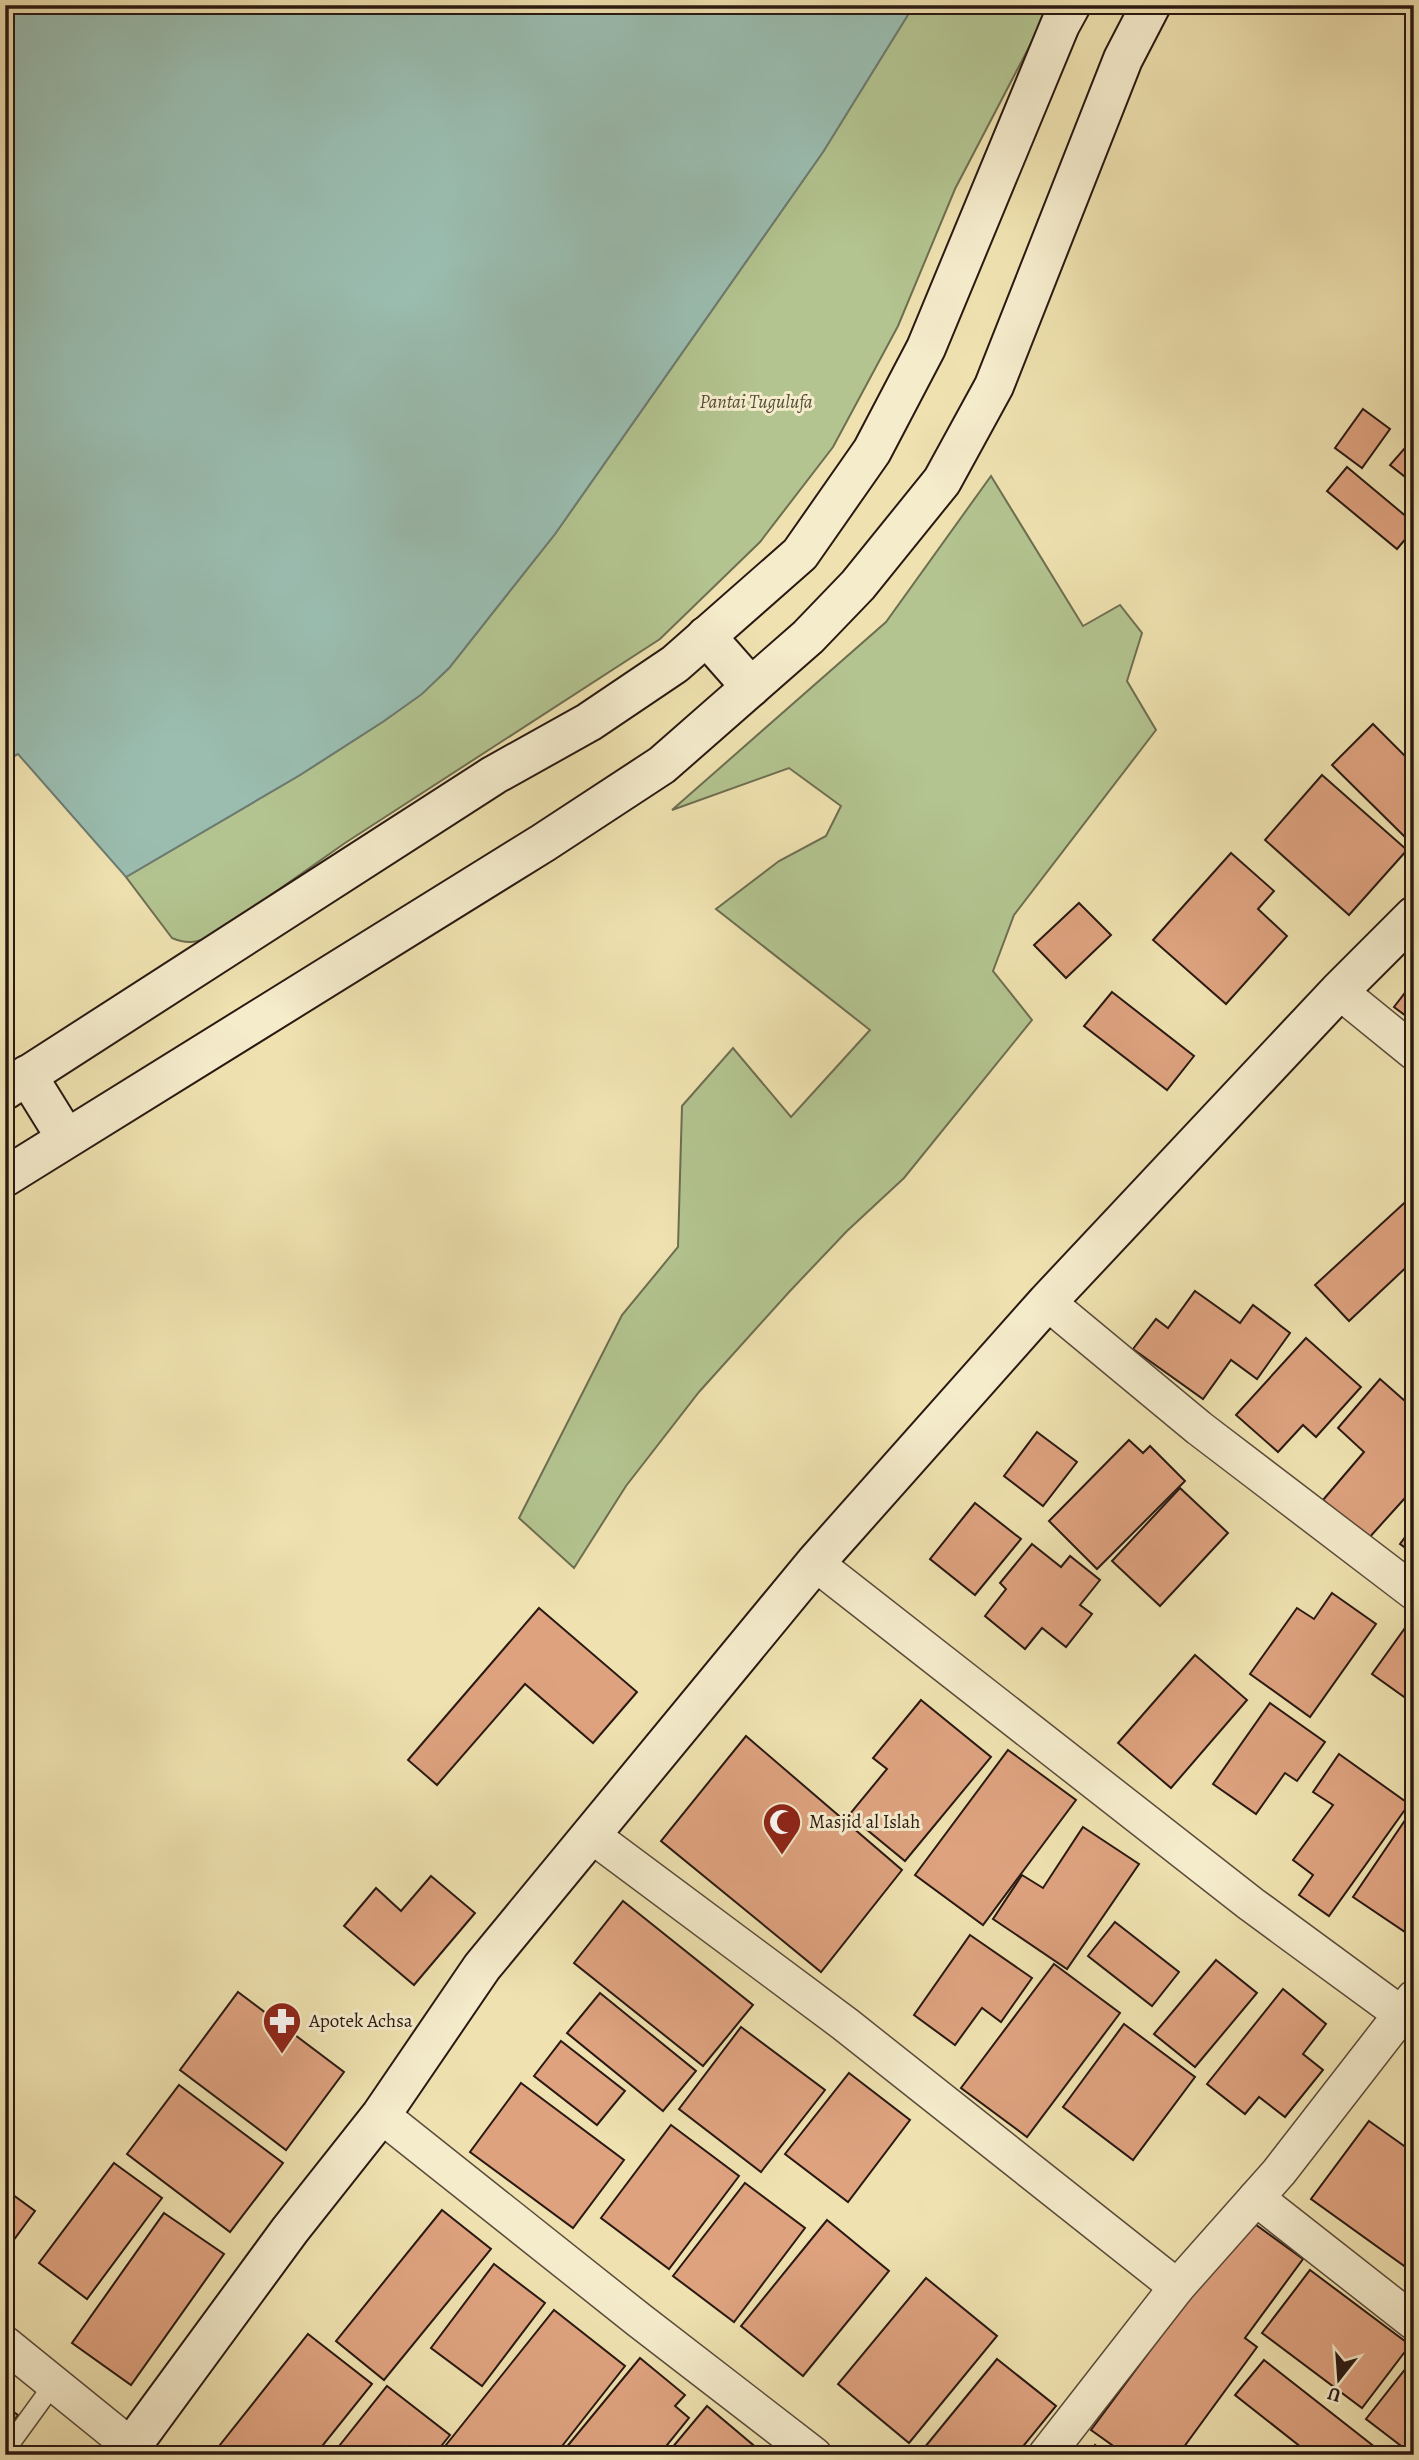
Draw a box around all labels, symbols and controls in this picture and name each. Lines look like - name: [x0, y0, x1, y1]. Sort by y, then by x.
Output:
- park label: Pantai Tugulufa: [699, 389, 813, 415]
- mosque icon: Masjid al Islah: [761, 1801, 803, 1856]
- place label: Masjid al Islah: [809, 1809, 920, 1835]
- pharmacy icon: Apotek Achsa: [261, 2000, 303, 2055]
- place label: Apotek Achsa: [308, 2008, 413, 2034]
- north arrow: [1304, 2344, 1374, 2414]
- text: U: [1324, 2380, 1344, 2409]

